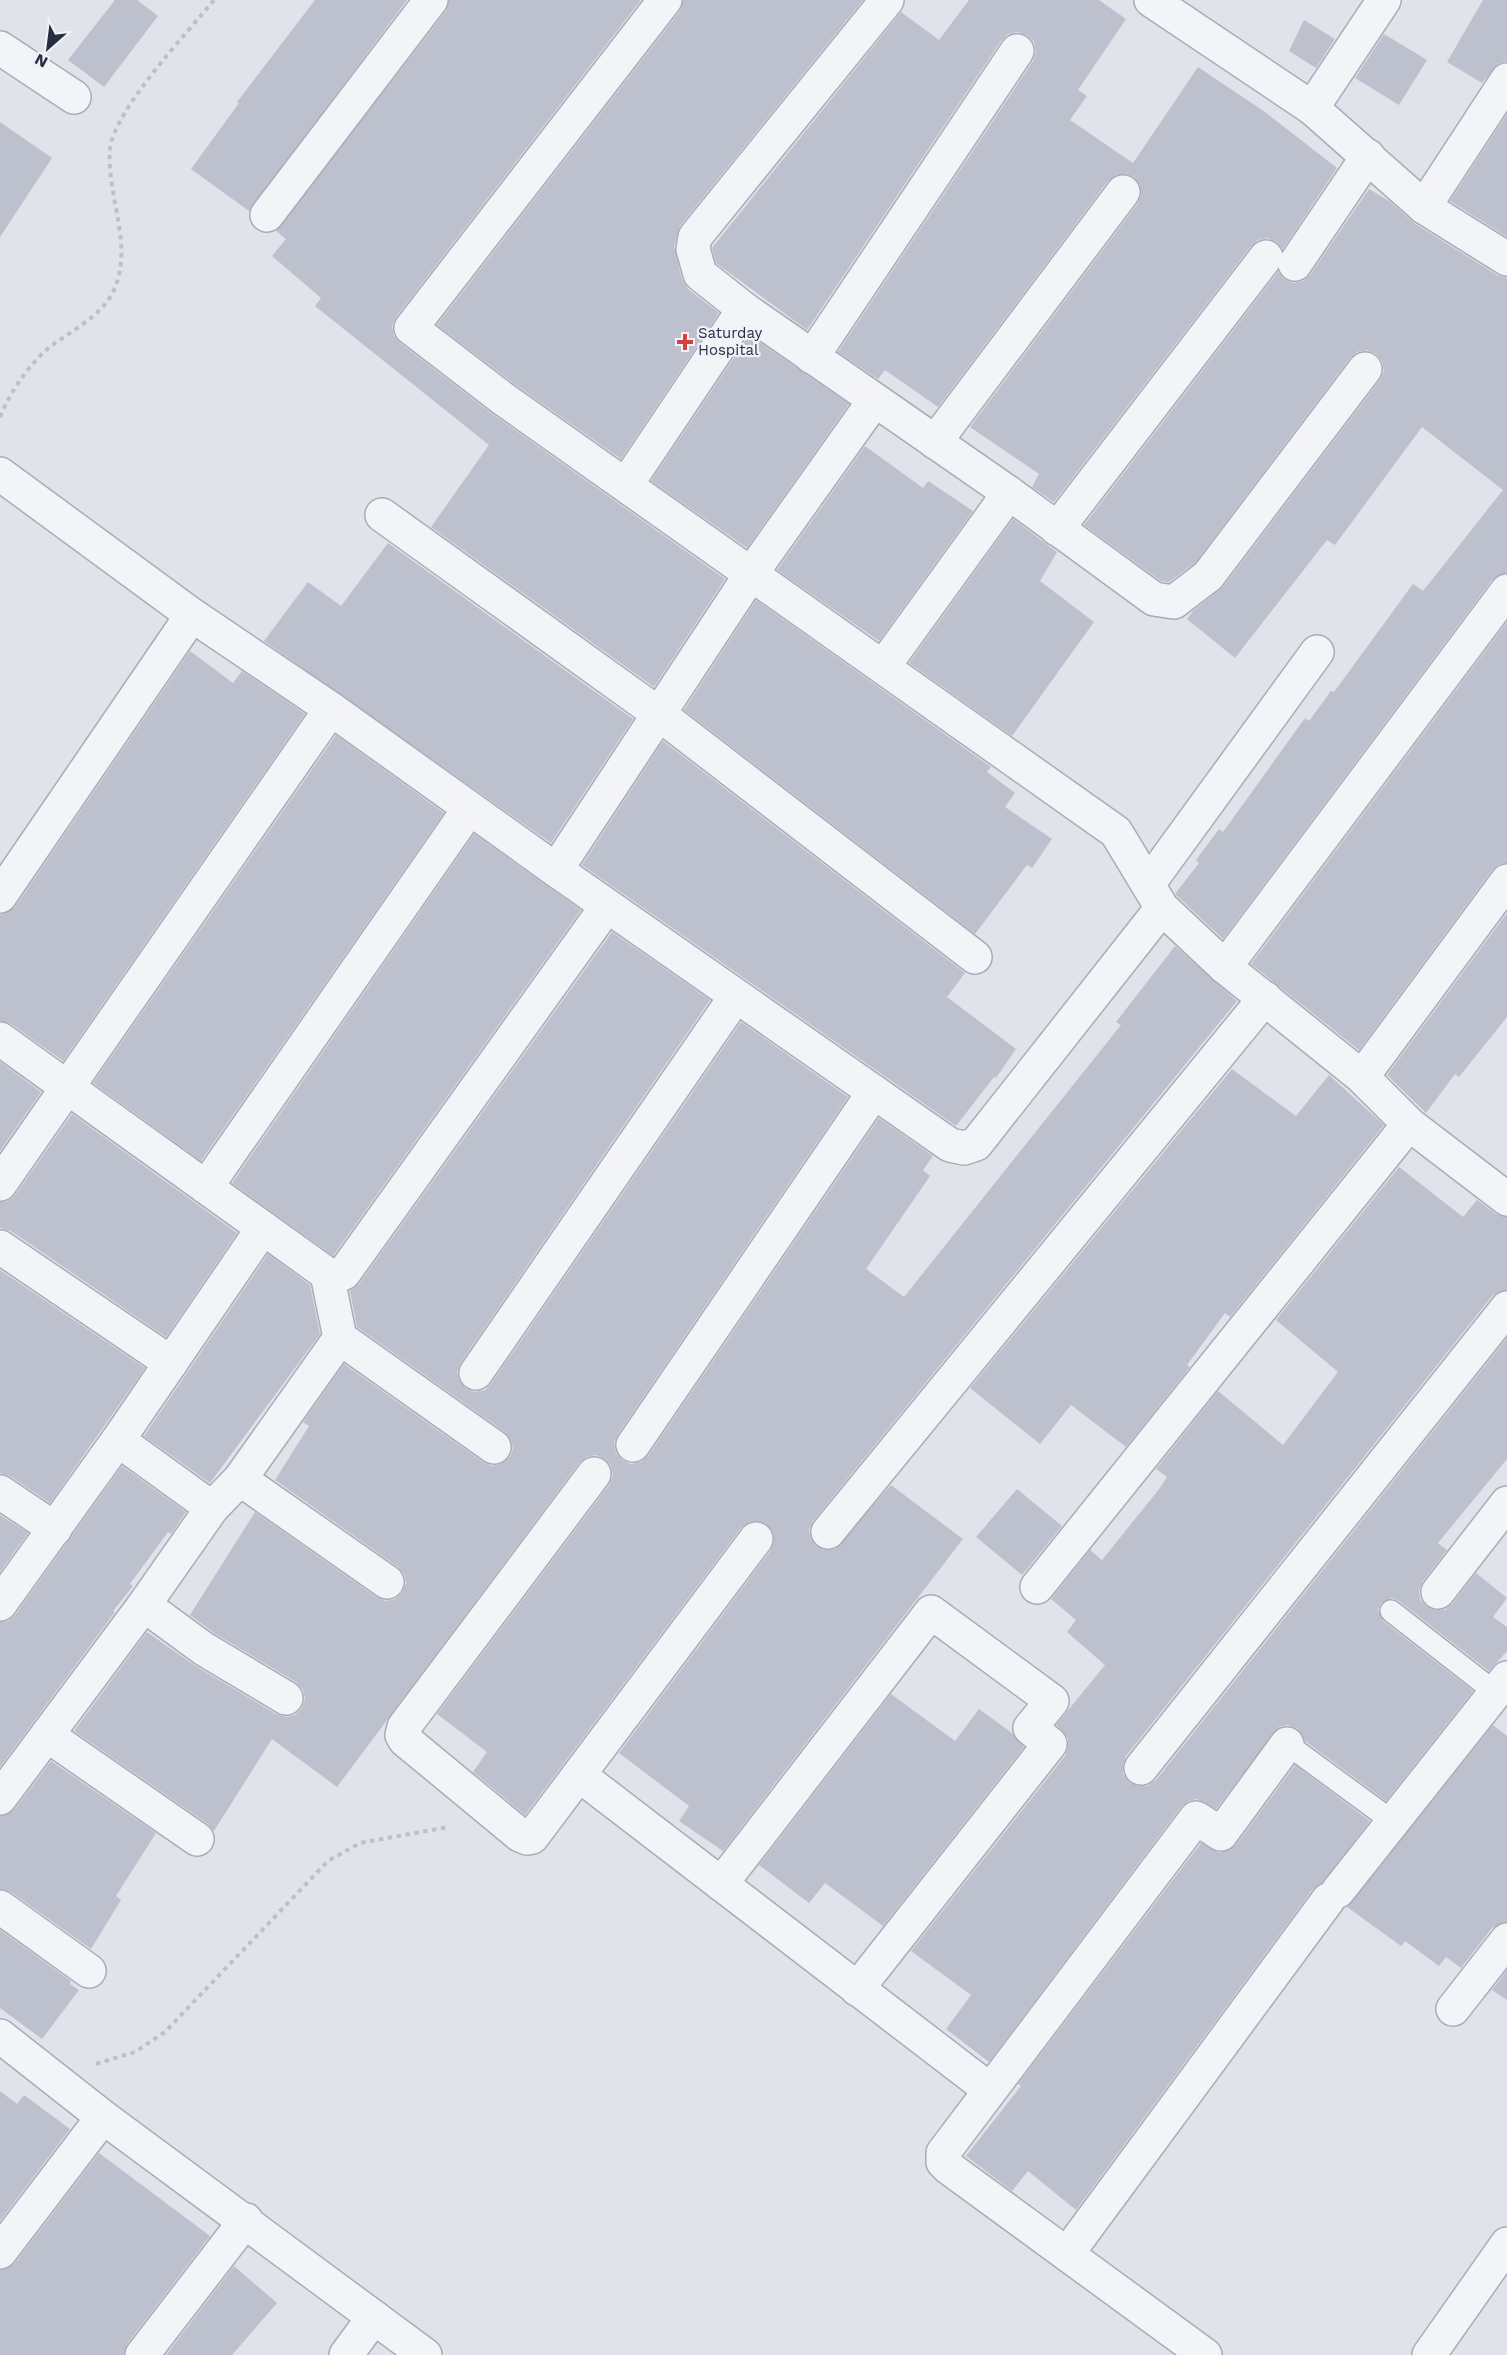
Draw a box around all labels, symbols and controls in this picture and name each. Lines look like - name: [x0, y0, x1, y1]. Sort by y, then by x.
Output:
- north arrow: [18, 18, 78, 78]
- text: N: [31, 50, 51, 72]
- place label: Saturday Hospital: [698, 324, 763, 359]
- marker: Saturday Hospital: [676, 333, 694, 351]

